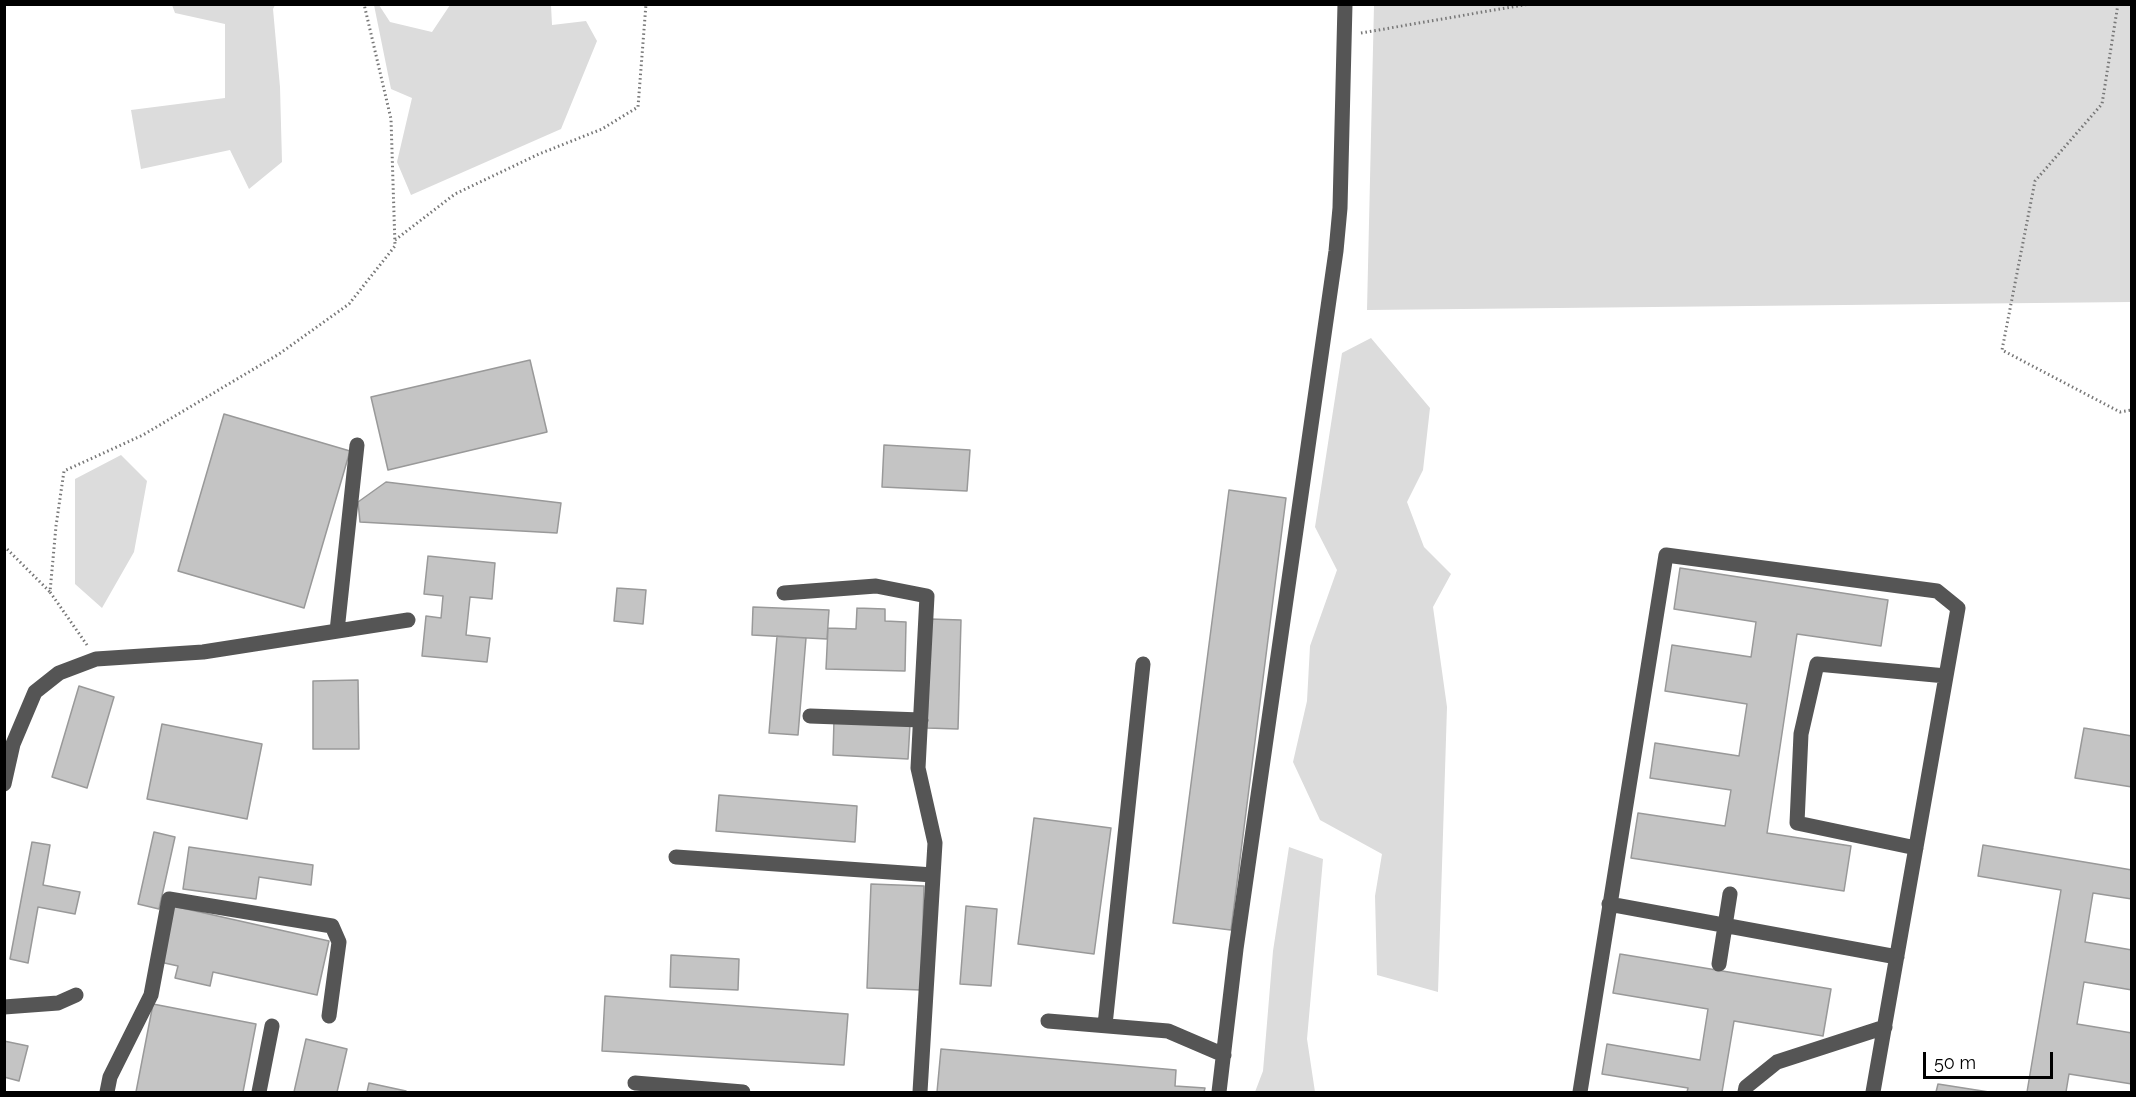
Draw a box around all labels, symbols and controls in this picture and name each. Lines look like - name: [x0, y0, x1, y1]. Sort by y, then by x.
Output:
- scale bar: [1926, 1040, 2056, 1078]
- text: 50 m: [1934, 1052, 1976, 1073]

